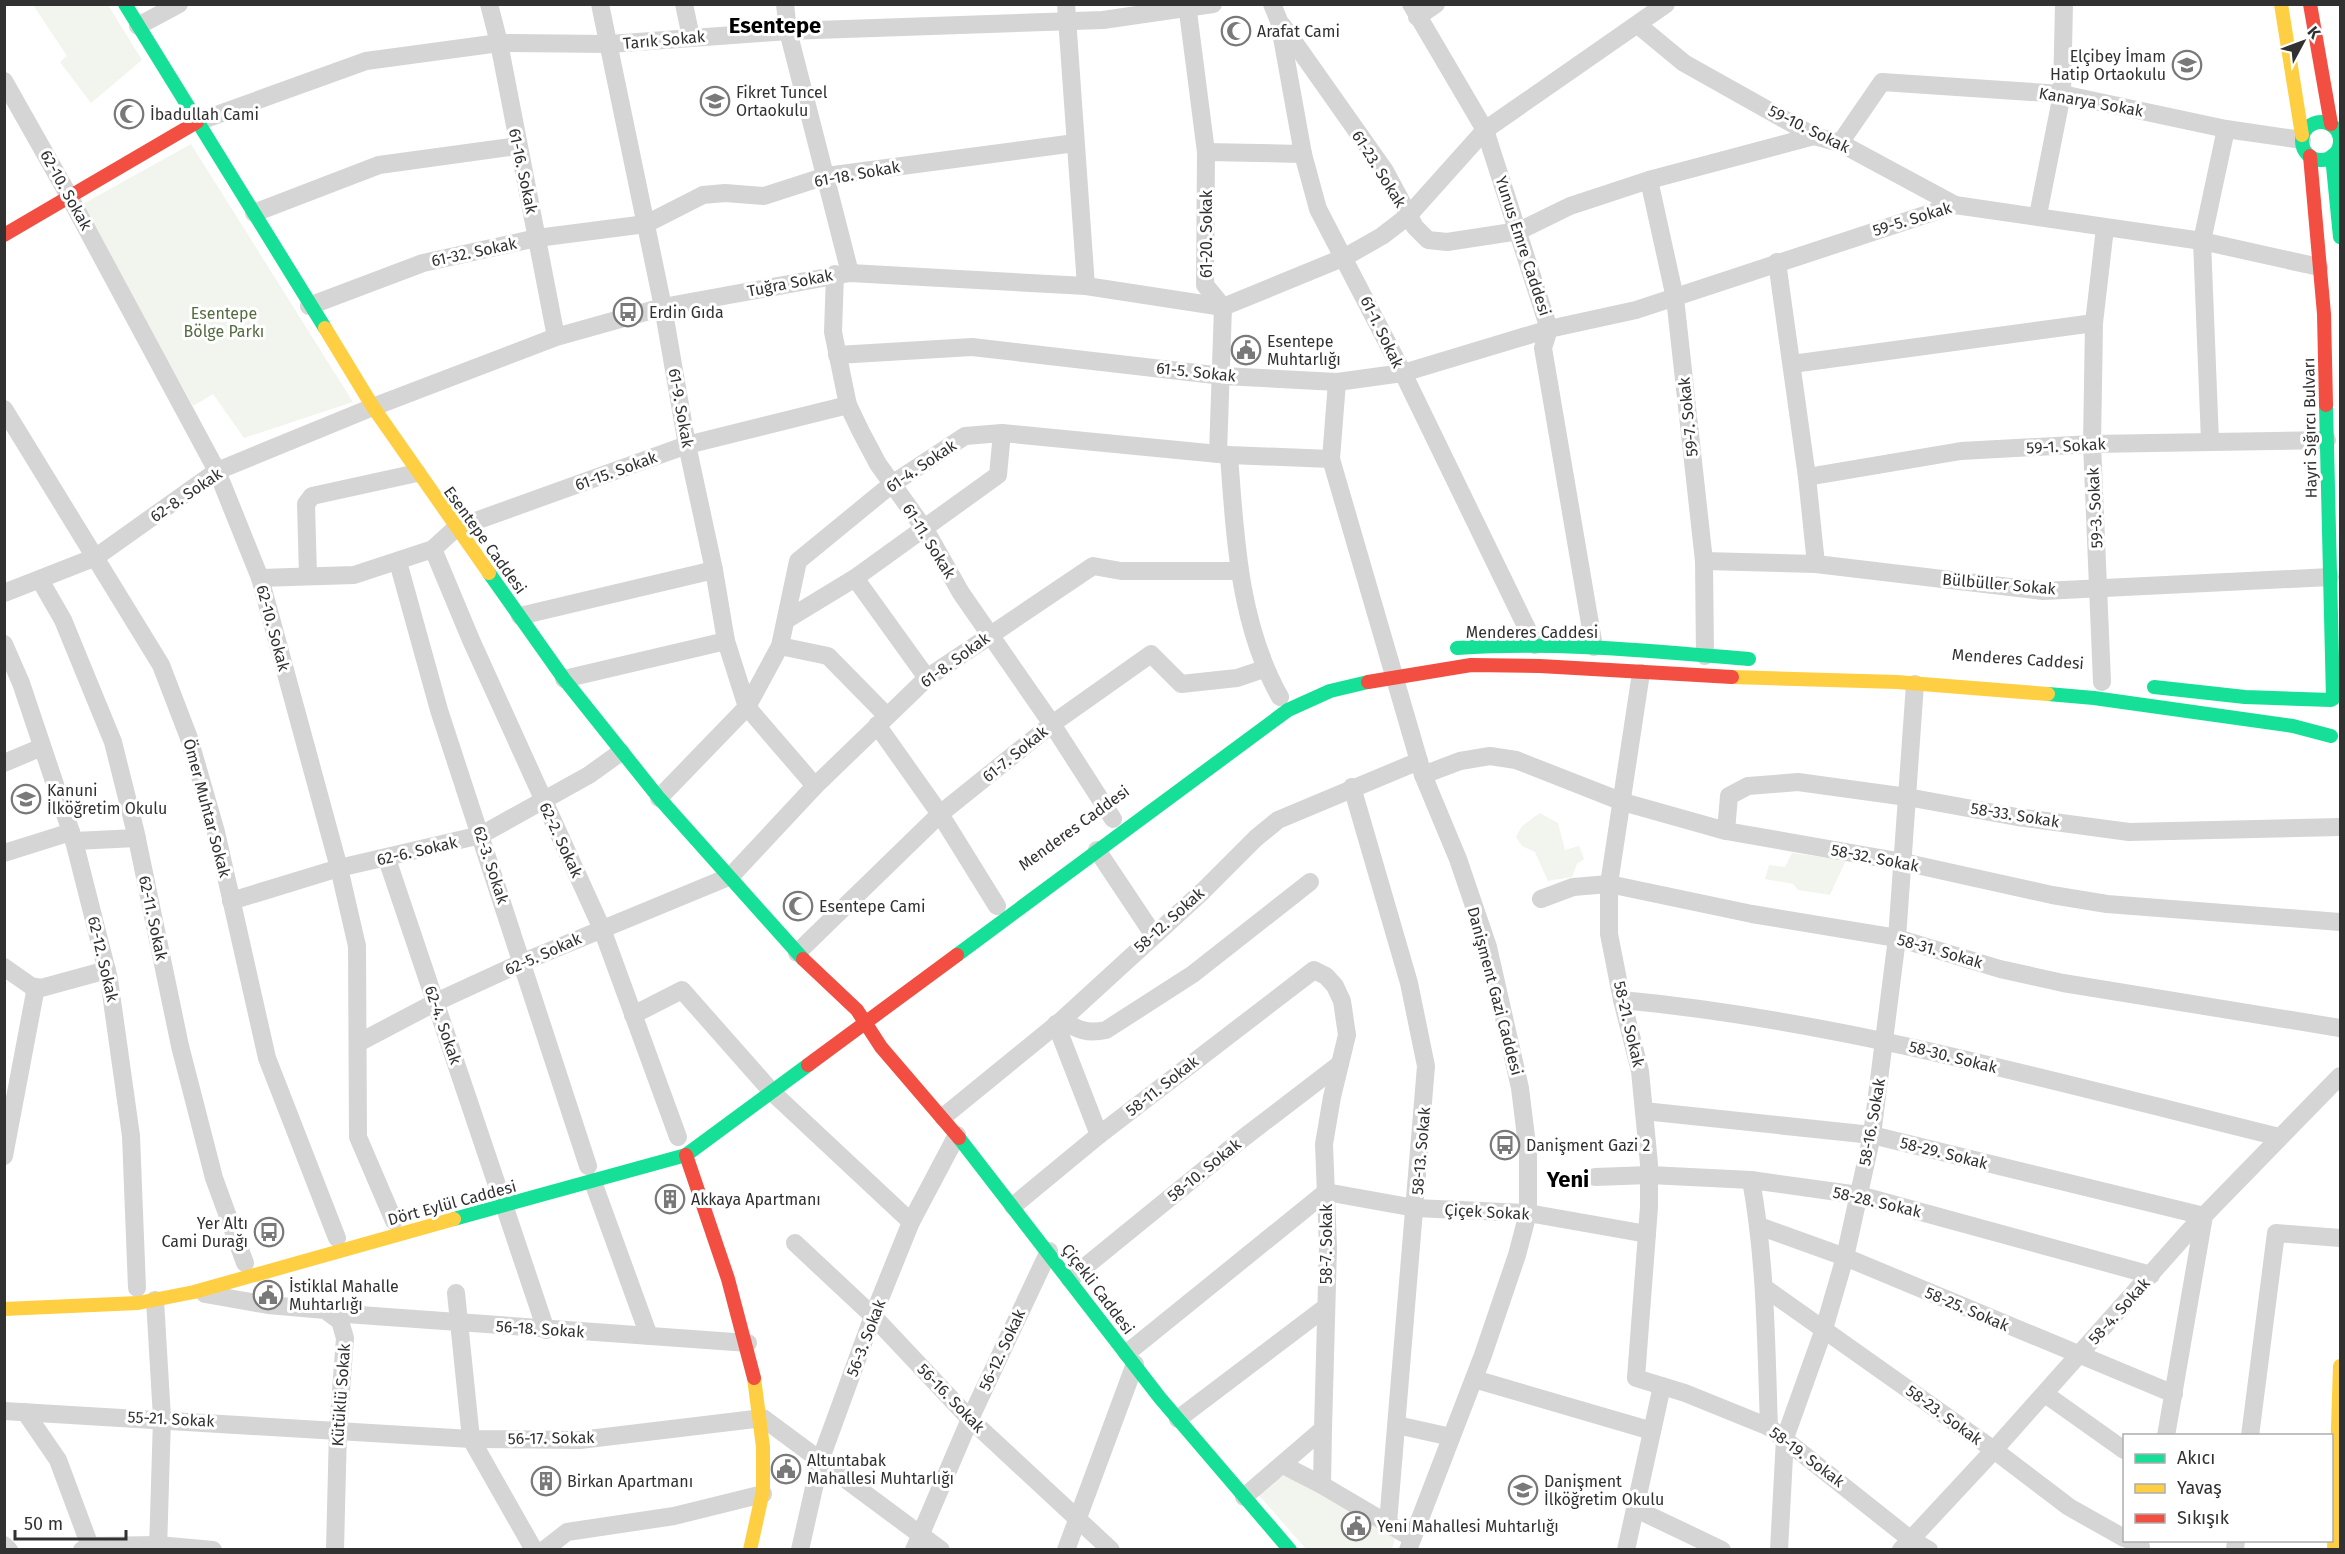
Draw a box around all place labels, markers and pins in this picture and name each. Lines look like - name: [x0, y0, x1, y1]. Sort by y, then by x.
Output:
- mosque icon: Arafat Cami: [1220, 15, 1252, 47]
- place label: Arafat Cami: [1257, 22, 1340, 41]
- place label: Elçibey İmam Hatip Ortaokulu: [2050, 46, 2166, 84]
- school or university icon: Elçibey İmam Hatip Ortaokulu: [2171, 49, 2203, 81]
- place label: Fikret Tuncel Ortaokulu: [736, 83, 828, 120]
- school or university icon: Fikret Tuncel Ortaokulu: [699, 85, 731, 117]
- mosque icon: İbadullah Cami: [113, 98, 145, 130]
- place label: İbadullah Cami: [150, 104, 259, 124]
- bus stop icon: Erdin Gıda: [612, 296, 644, 328]
- place label: Erdin Gıda: [649, 303, 724, 322]
- place label: Esentepe Muhtarlığı: [1267, 332, 1341, 369]
- public building icon: Esentepe Muhtarlığı: [1230, 334, 1262, 366]
- place label: Kanuni İlköğretim Okulu: [47, 781, 167, 818]
- school or university icon: Kanuni İlköğretim Okulu: [10, 783, 42, 815]
- mosque icon: Esentepe Cami: [782, 890, 814, 922]
- place label: Esentepe Cami: [819, 897, 926, 916]
- bus stop icon: Danişment Gazi 2: [1489, 1129, 1521, 1161]
- place label: Danişment Gazi 2: [1526, 1136, 1651, 1156]
- building icon: Akkaya Apartmanı: [654, 1183, 686, 1215]
- place label: Akkaya Apartmanı: [691, 1190, 821, 1209]
- place label: Yer Altı Cami Durağı: [161, 1214, 248, 1251]
- bus stop icon: Yer Altı Cami Durağı: [253, 1216, 285, 1248]
- place label: İstiklal Mahalle Muhtarlığı: [289, 1276, 399, 1314]
- public building icon: İstiklal Mahalle Muhtarlığı: [252, 1279, 284, 1311]
- place label: Altuntabak Mahallesi Muhtarlığı: [807, 1451, 954, 1488]
- public building icon: Altuntabak Mahallesi Muhtarlığı: [770, 1453, 802, 1485]
- building icon: Birkan Apartmanı: [530, 1465, 562, 1497]
- place label: Birkan Apartmanı: [567, 1472, 693, 1491]
- place label: Danişment İlköğretim Okulu: [1544, 1472, 1664, 1509]
- school or university icon: Danişment İlköğretim Okulu: [1507, 1474, 1539, 1506]
- public building icon: Yeni Mahallesi Muhtarlığı: [1340, 1510, 1372, 1542]
- place label: Yeni Mahallesi Muhtarlığı: [1377, 1517, 1559, 1536]

